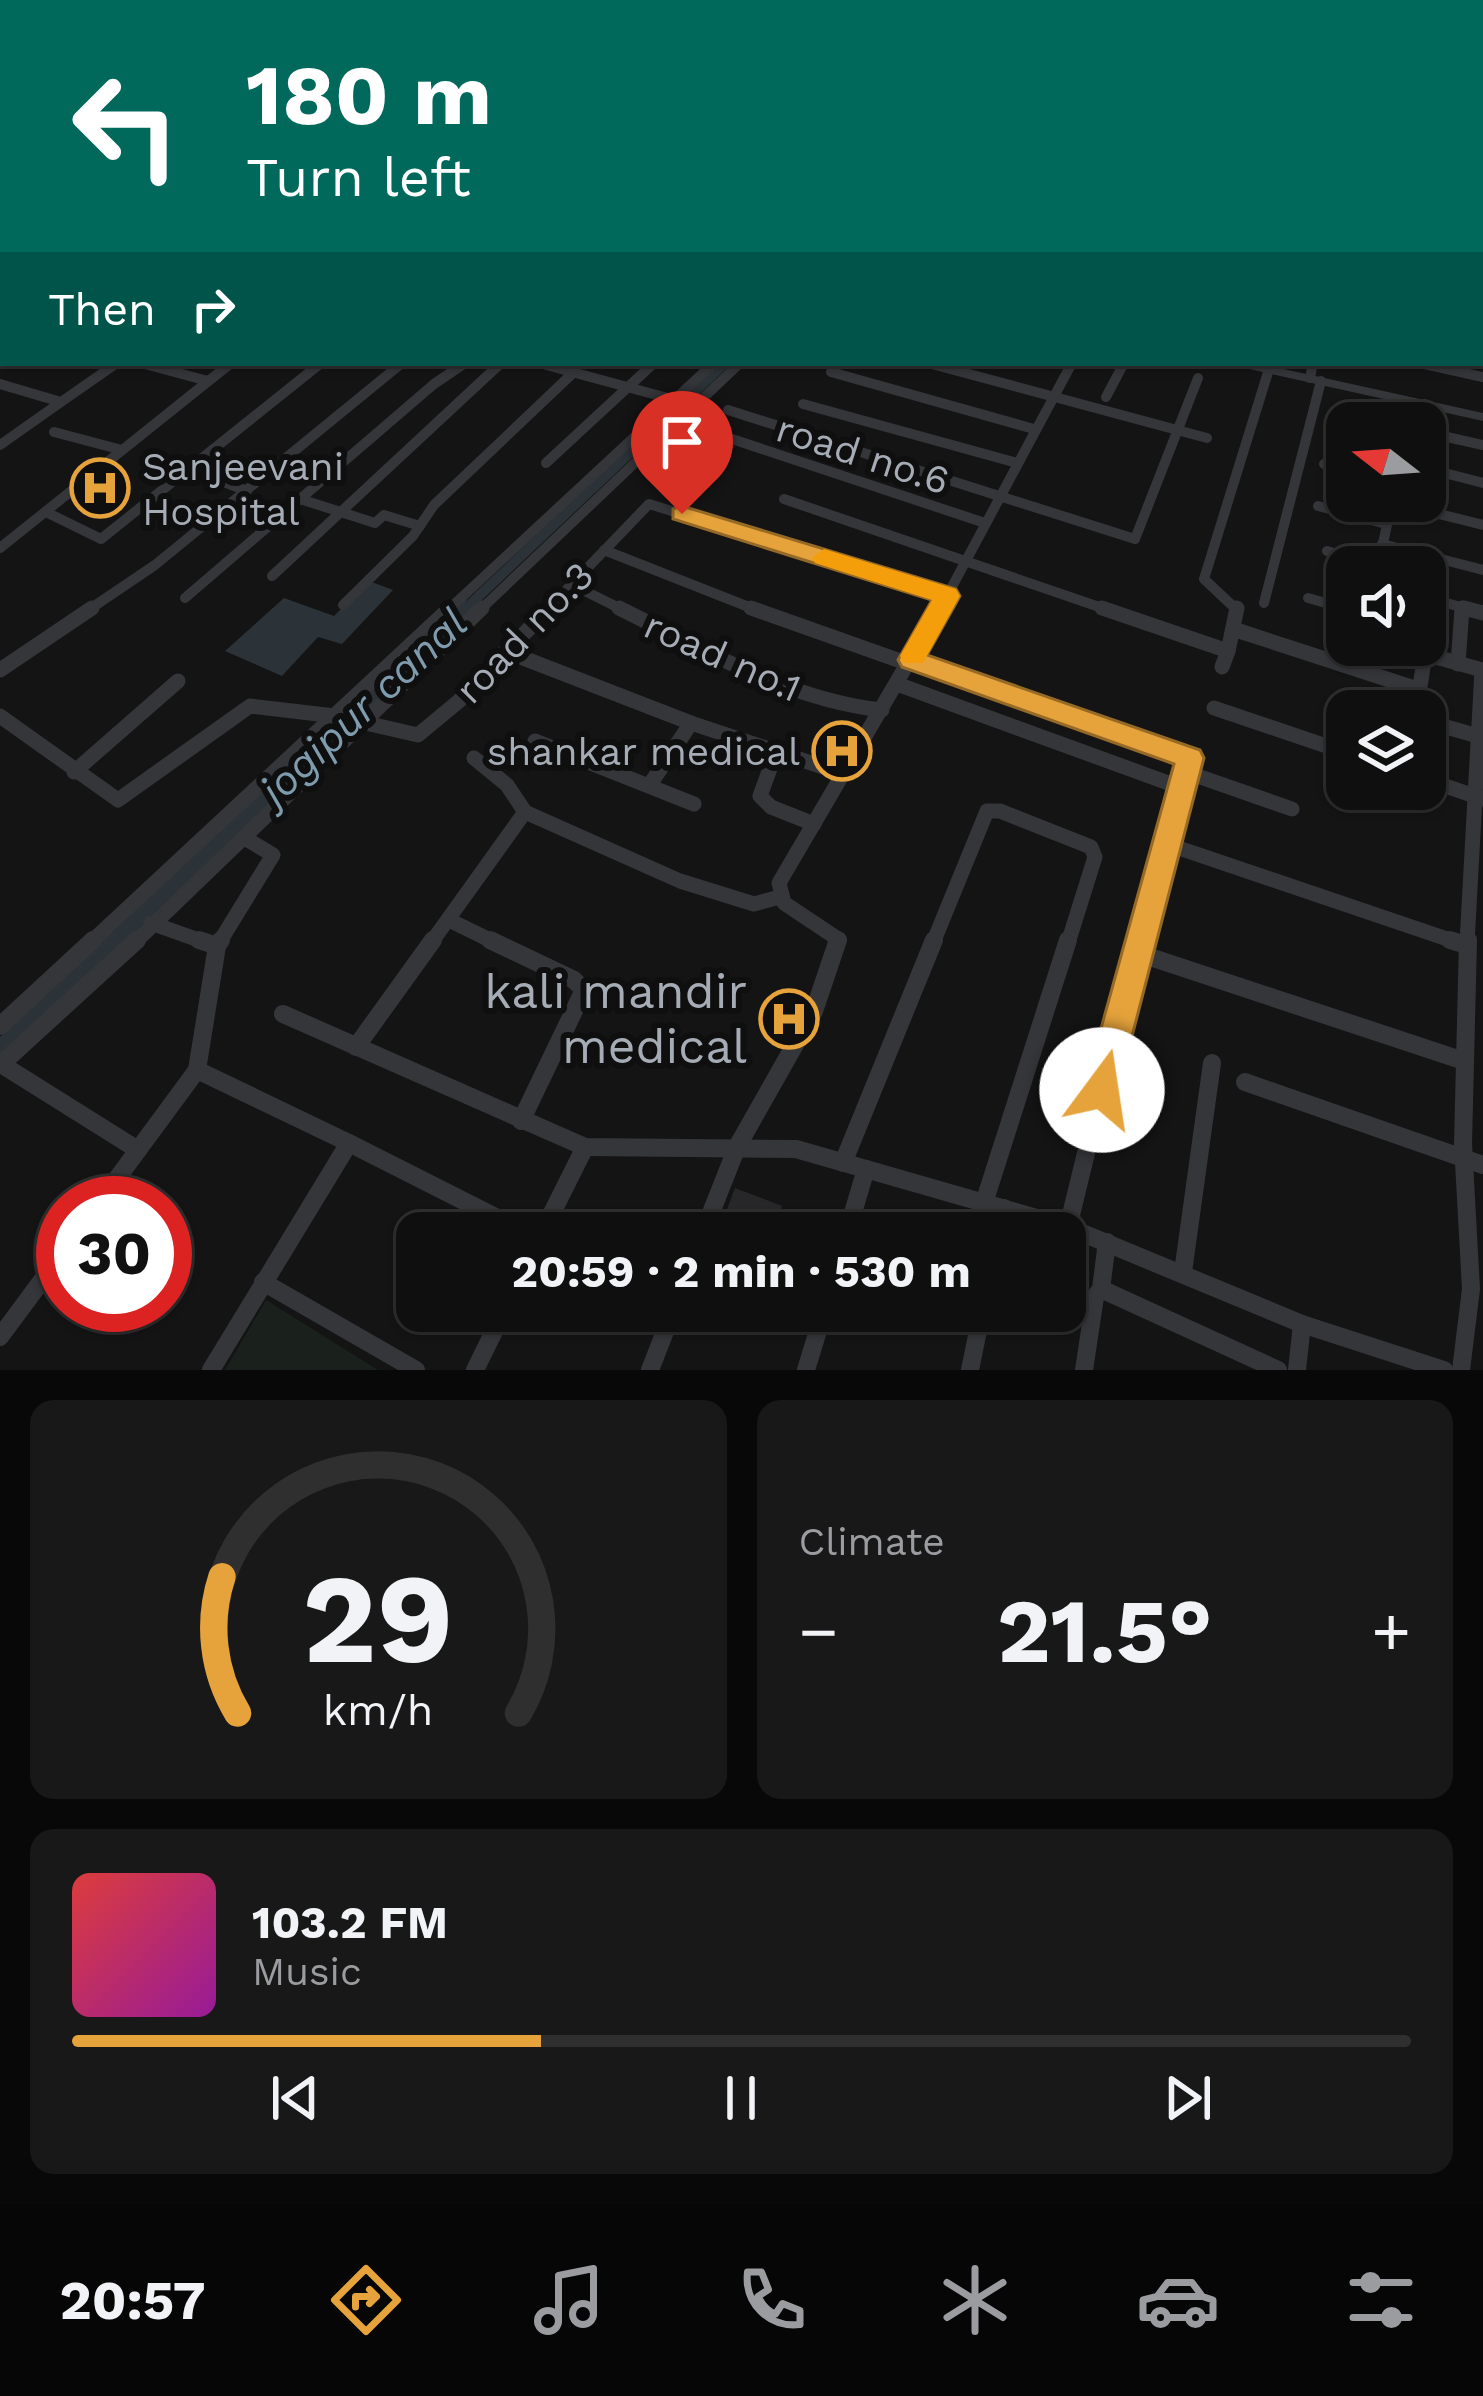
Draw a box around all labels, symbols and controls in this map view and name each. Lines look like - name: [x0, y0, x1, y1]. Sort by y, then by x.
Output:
- text: 180 m: [246, 46, 492, 144]
- icon: left: [48, 48, 204, 204]
- text: Turn left: [246, 146, 471, 209]
- icon: right: [180, 276, 246, 342]
- text: Then: [48, 283, 156, 336]
- pin: [631, 391, 733, 514]
- north arrow: [1326, 402, 1446, 522]
- map controls: [1326, 402, 1446, 810]
- street label: road no.6: [771, 405, 955, 503]
- icon: arrive: [649, 409, 715, 475]
- place label: Sanjeevani Hospital: [142, 444, 344, 534]
- hospital icon: Sanjeevani Hospital: [69, 457, 131, 519]
- button: sound: [1326, 546, 1446, 666]
- street label: road no.3: [446, 553, 603, 712]
- water label: jogipur canal: [245, 598, 477, 819]
- street label: road no.1: [638, 602, 808, 711]
- button: layers: [1326, 690, 1446, 810]
- hospital icon: shankar medical: [811, 720, 873, 782]
- place label: shankar medical: [487, 729, 800, 774]
- place label: kali mandir medical: [484, 963, 747, 1075]
- hospital icon: kali mandir medical: [758, 988, 820, 1050]
- position arrow: [1039, 1027, 1165, 1153]
- speed limit sign: 30: [36, 1176, 192, 1332]
- text: 20:59 · 2 min · 530 m: [511, 1245, 971, 1298]
- text: Climate: [799, 1519, 945, 1564]
- text: 29: [303, 1546, 454, 1692]
- text: 21.5°: [997, 1578, 1213, 1684]
- text: −: [799, 1593, 838, 1670]
- text: +: [1371, 1593, 1411, 1670]
- text: km/h: [323, 1684, 433, 1734]
- text: 103.2 FM: [252, 1896, 448, 1949]
- text: Music: [252, 1949, 362, 1994]
- icon: previous: [262, 2065, 328, 2131]
- icon: pause: [708, 2065, 774, 2131]
- icon: next: [1155, 2065, 1221, 2131]
- icon: directions: [324, 2258, 408, 2342]
- icon: music: [527, 2258, 611, 2342]
- icon: phone: [730, 2258, 814, 2342]
- icon: climate: [933, 2258, 1017, 2342]
- icon: car: [1136, 2258, 1220, 2342]
- icon: filters: [1339, 2258, 1423, 2342]
- text: 20:57: [60, 2269, 205, 2332]

